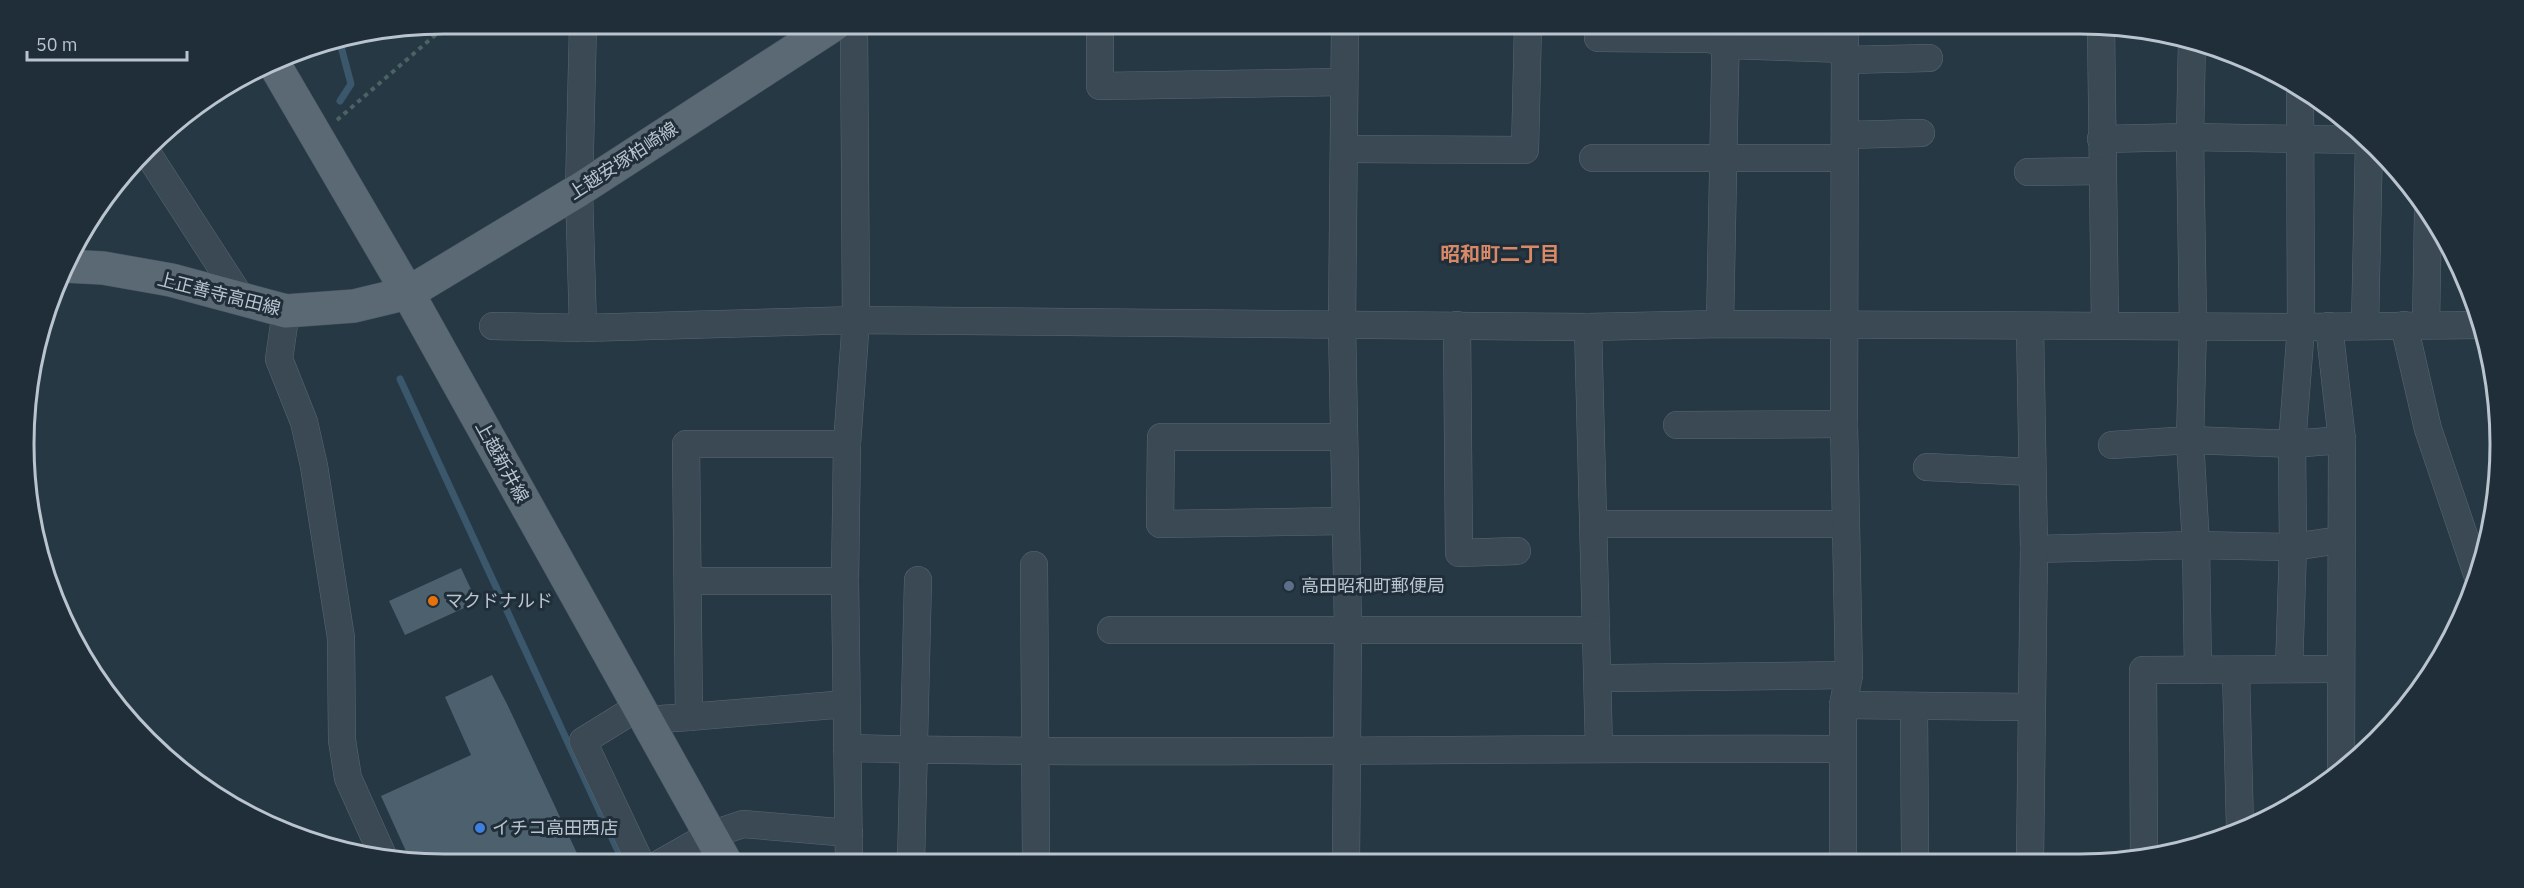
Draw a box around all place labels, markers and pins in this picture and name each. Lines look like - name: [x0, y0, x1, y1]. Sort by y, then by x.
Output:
- place label: 高田昭和町郵便局: [1301, 574, 1445, 597]
- marker: 高田昭和町郵便局: [1282, 579, 1296, 593]
- place label: マクドナルド: [445, 589, 553, 612]
- marker: マクドナルド: [426, 594, 440, 608]
- place label: イチコ高田西店: [492, 816, 618, 839]
- marker: イチコ高田西店: [473, 821, 487, 835]

